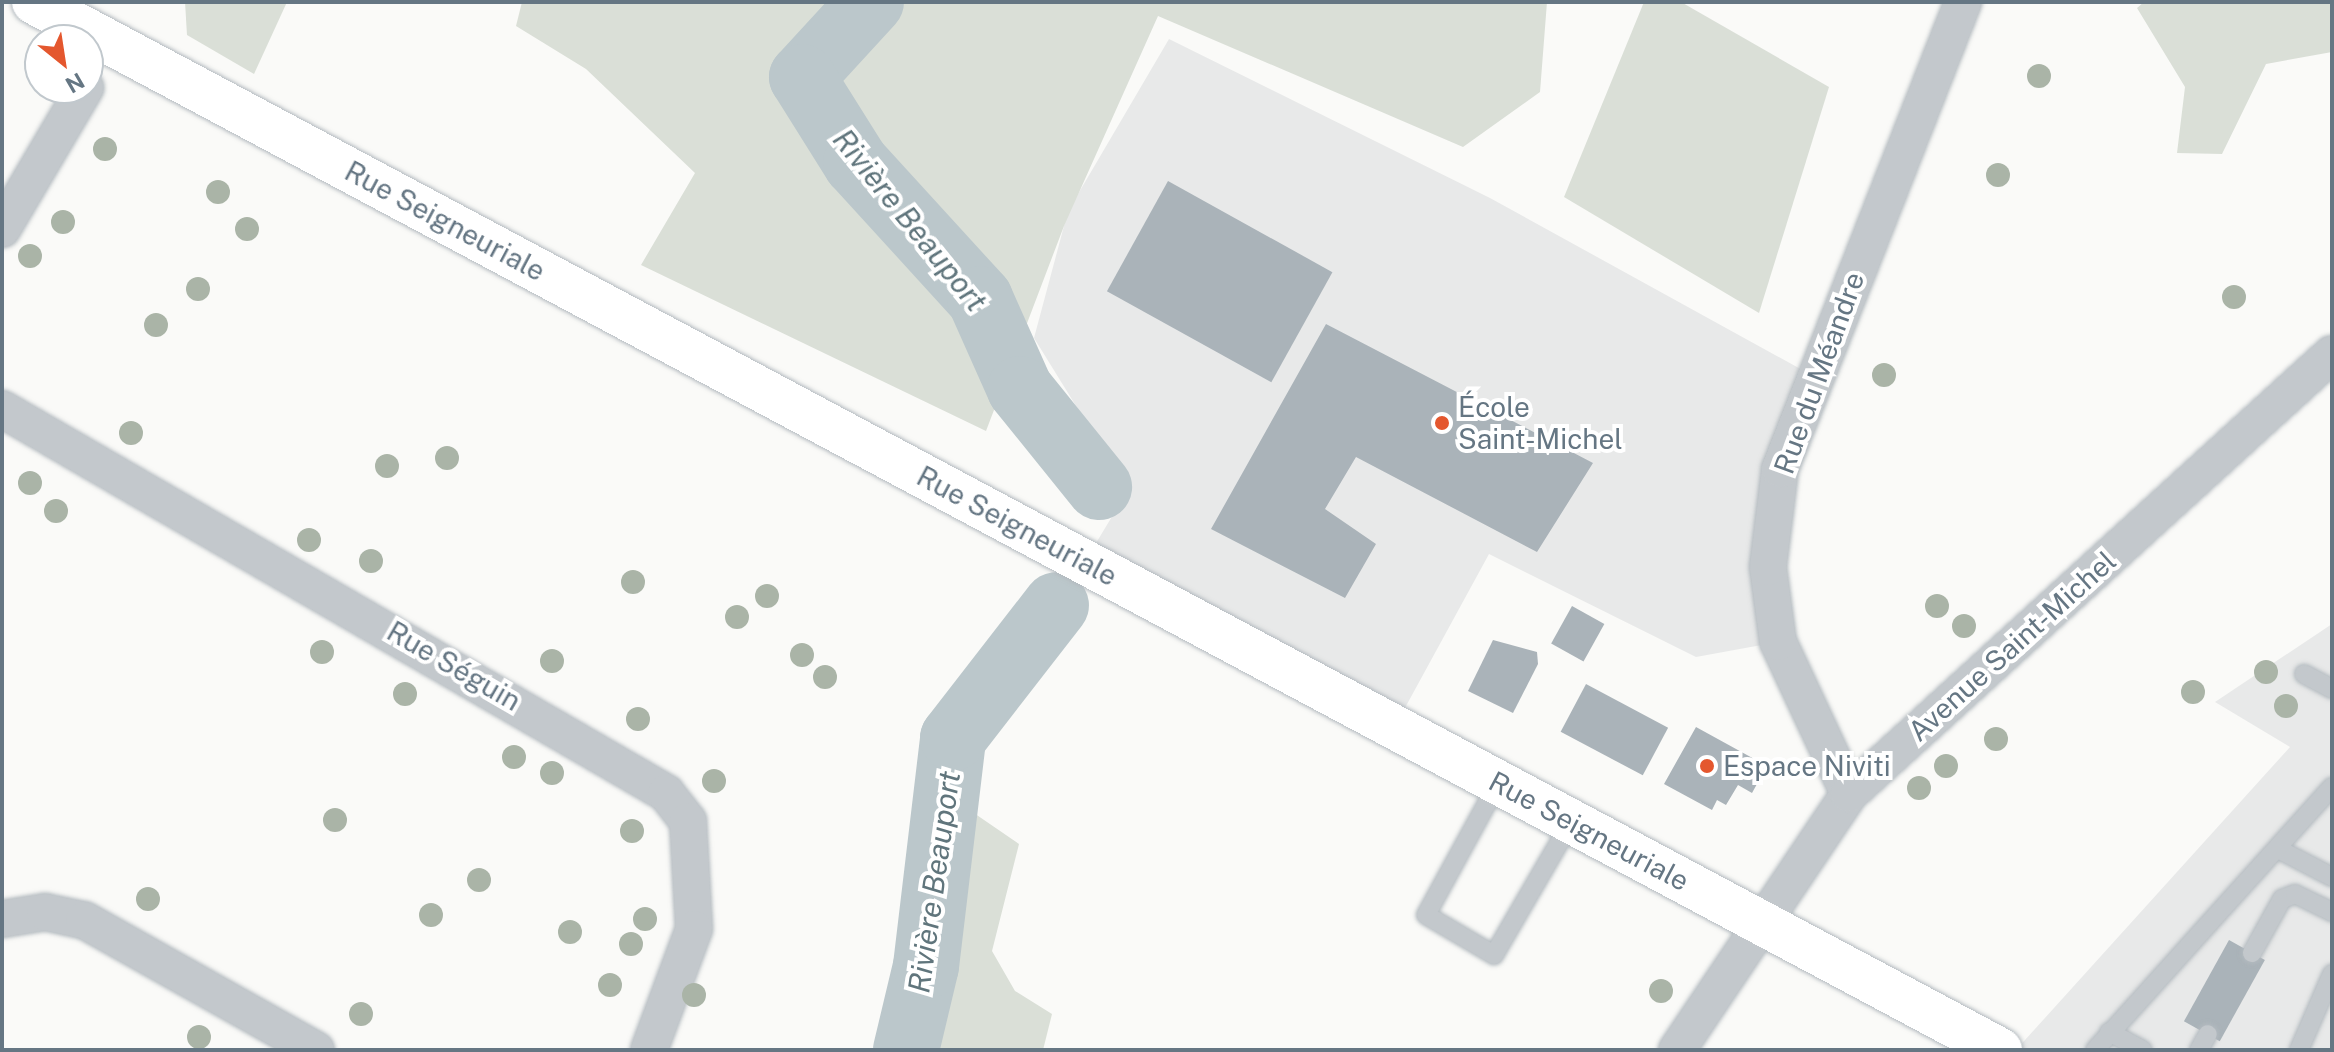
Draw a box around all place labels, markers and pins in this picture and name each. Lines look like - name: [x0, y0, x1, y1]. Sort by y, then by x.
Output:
- place label: École Saint-Michel: [1458, 390, 1623, 456]
- marker: École Saint-Michel: [1433, 414, 1451, 432]
- place label: Espace Niviti: [1723, 749, 1891, 783]
- marker: Espace Niviti: [1698, 757, 1716, 775]

